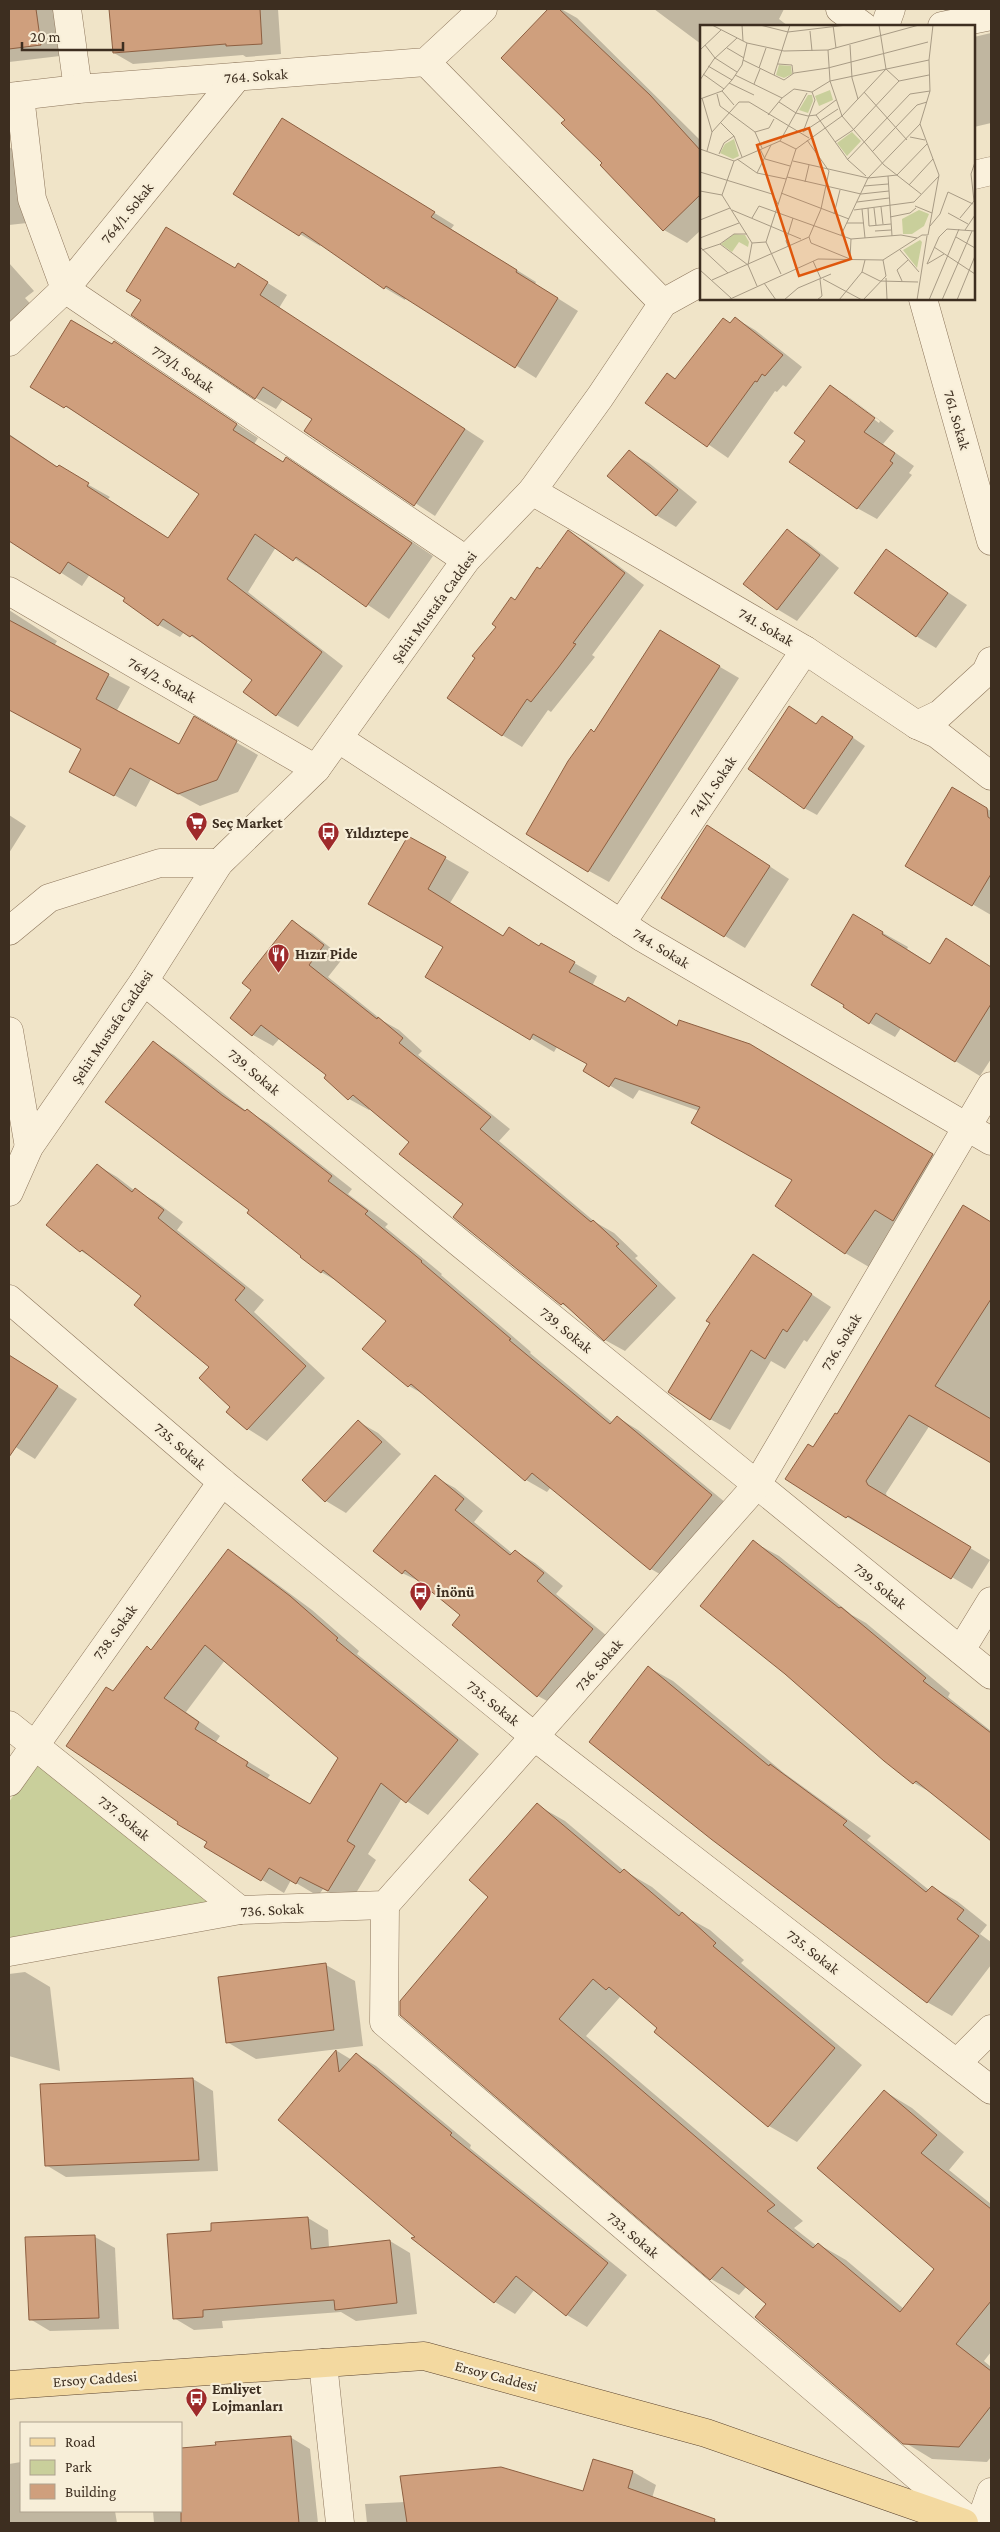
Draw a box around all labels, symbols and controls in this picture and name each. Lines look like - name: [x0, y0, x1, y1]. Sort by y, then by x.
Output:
- scale bar: [22, 20, 124, 52]
- inset map: [700, 25, 975, 300]
- text: 20 m: [30, 29, 61, 45]
- street label: 764. Sokak: [224, 66, 289, 86]
- street label: 764/1. Sokak: [98, 179, 157, 247]
- street label: 773/1. Sokak: [149, 342, 218, 396]
- street label: 761. Sokak: [941, 388, 973, 452]
- street label: Şehit Mustafa Caddesi: [388, 548, 481, 666]
- street label: 741. Sokak: [736, 605, 797, 650]
- street label: 764/2. Sokak: [125, 654, 200, 706]
- street label: 741/1. Sokak: [687, 753, 740, 821]
- supermarket icon: Seç Market: [184, 811, 208, 842]
- place label: Seç Market: [212, 815, 283, 831]
- bus stop icon: Yıldıztepe: [317, 821, 341, 852]
- place label: Yıldıztepe: [345, 825, 409, 841]
- street label: 744. Sokak: [630, 925, 693, 972]
- restaurant icon: Hızır Pide: [267, 942, 291, 973]
- place label: Hızır Pide: [295, 946, 358, 962]
- street label: Şehit Mustafa Caddesi: [68, 967, 157, 1087]
- street label: 739. Sokak: [225, 1046, 284, 1099]
- street label: 739. Sokak: [536, 1304, 596, 1357]
- street label: 736. Sokak: [818, 1310, 865, 1373]
- street label: 735. Sokak: [151, 1419, 210, 1473]
- street label: 739. Sokak: [850, 1560, 910, 1613]
- bus stop icon: İnönü: [408, 1580, 432, 1611]
- place label: İnönü: [436, 1584, 475, 1600]
- street label: 738. Sokak: [90, 1601, 141, 1662]
- street label: 736. Sokak: [572, 1635, 626, 1694]
- street label: 735. Sokak: [464, 1677, 523, 1729]
- street label: 737. Sokak: [95, 1792, 154, 1844]
- street label: 736. Sokak: [240, 1900, 305, 1920]
- street label: 735. Sokak: [783, 1926, 843, 1978]
- street label: 733. Sokak: [604, 2209, 663, 2262]
- street label: Ersoy Caddesi: [453, 2357, 539, 2396]
- street label: Ersoy Caddesi: [52, 2368, 138, 2391]
- place label: Emliyet Lojmanları: [212, 2381, 283, 2415]
- bus stop icon: Emliyet Lojmanları: [184, 2386, 208, 2417]
- legend: [20, 2422, 182, 2512]
- text: Road: [65, 2434, 96, 2450]
- text: Park: [65, 2459, 92, 2475]
- text: Building: [65, 2484, 116, 2501]

